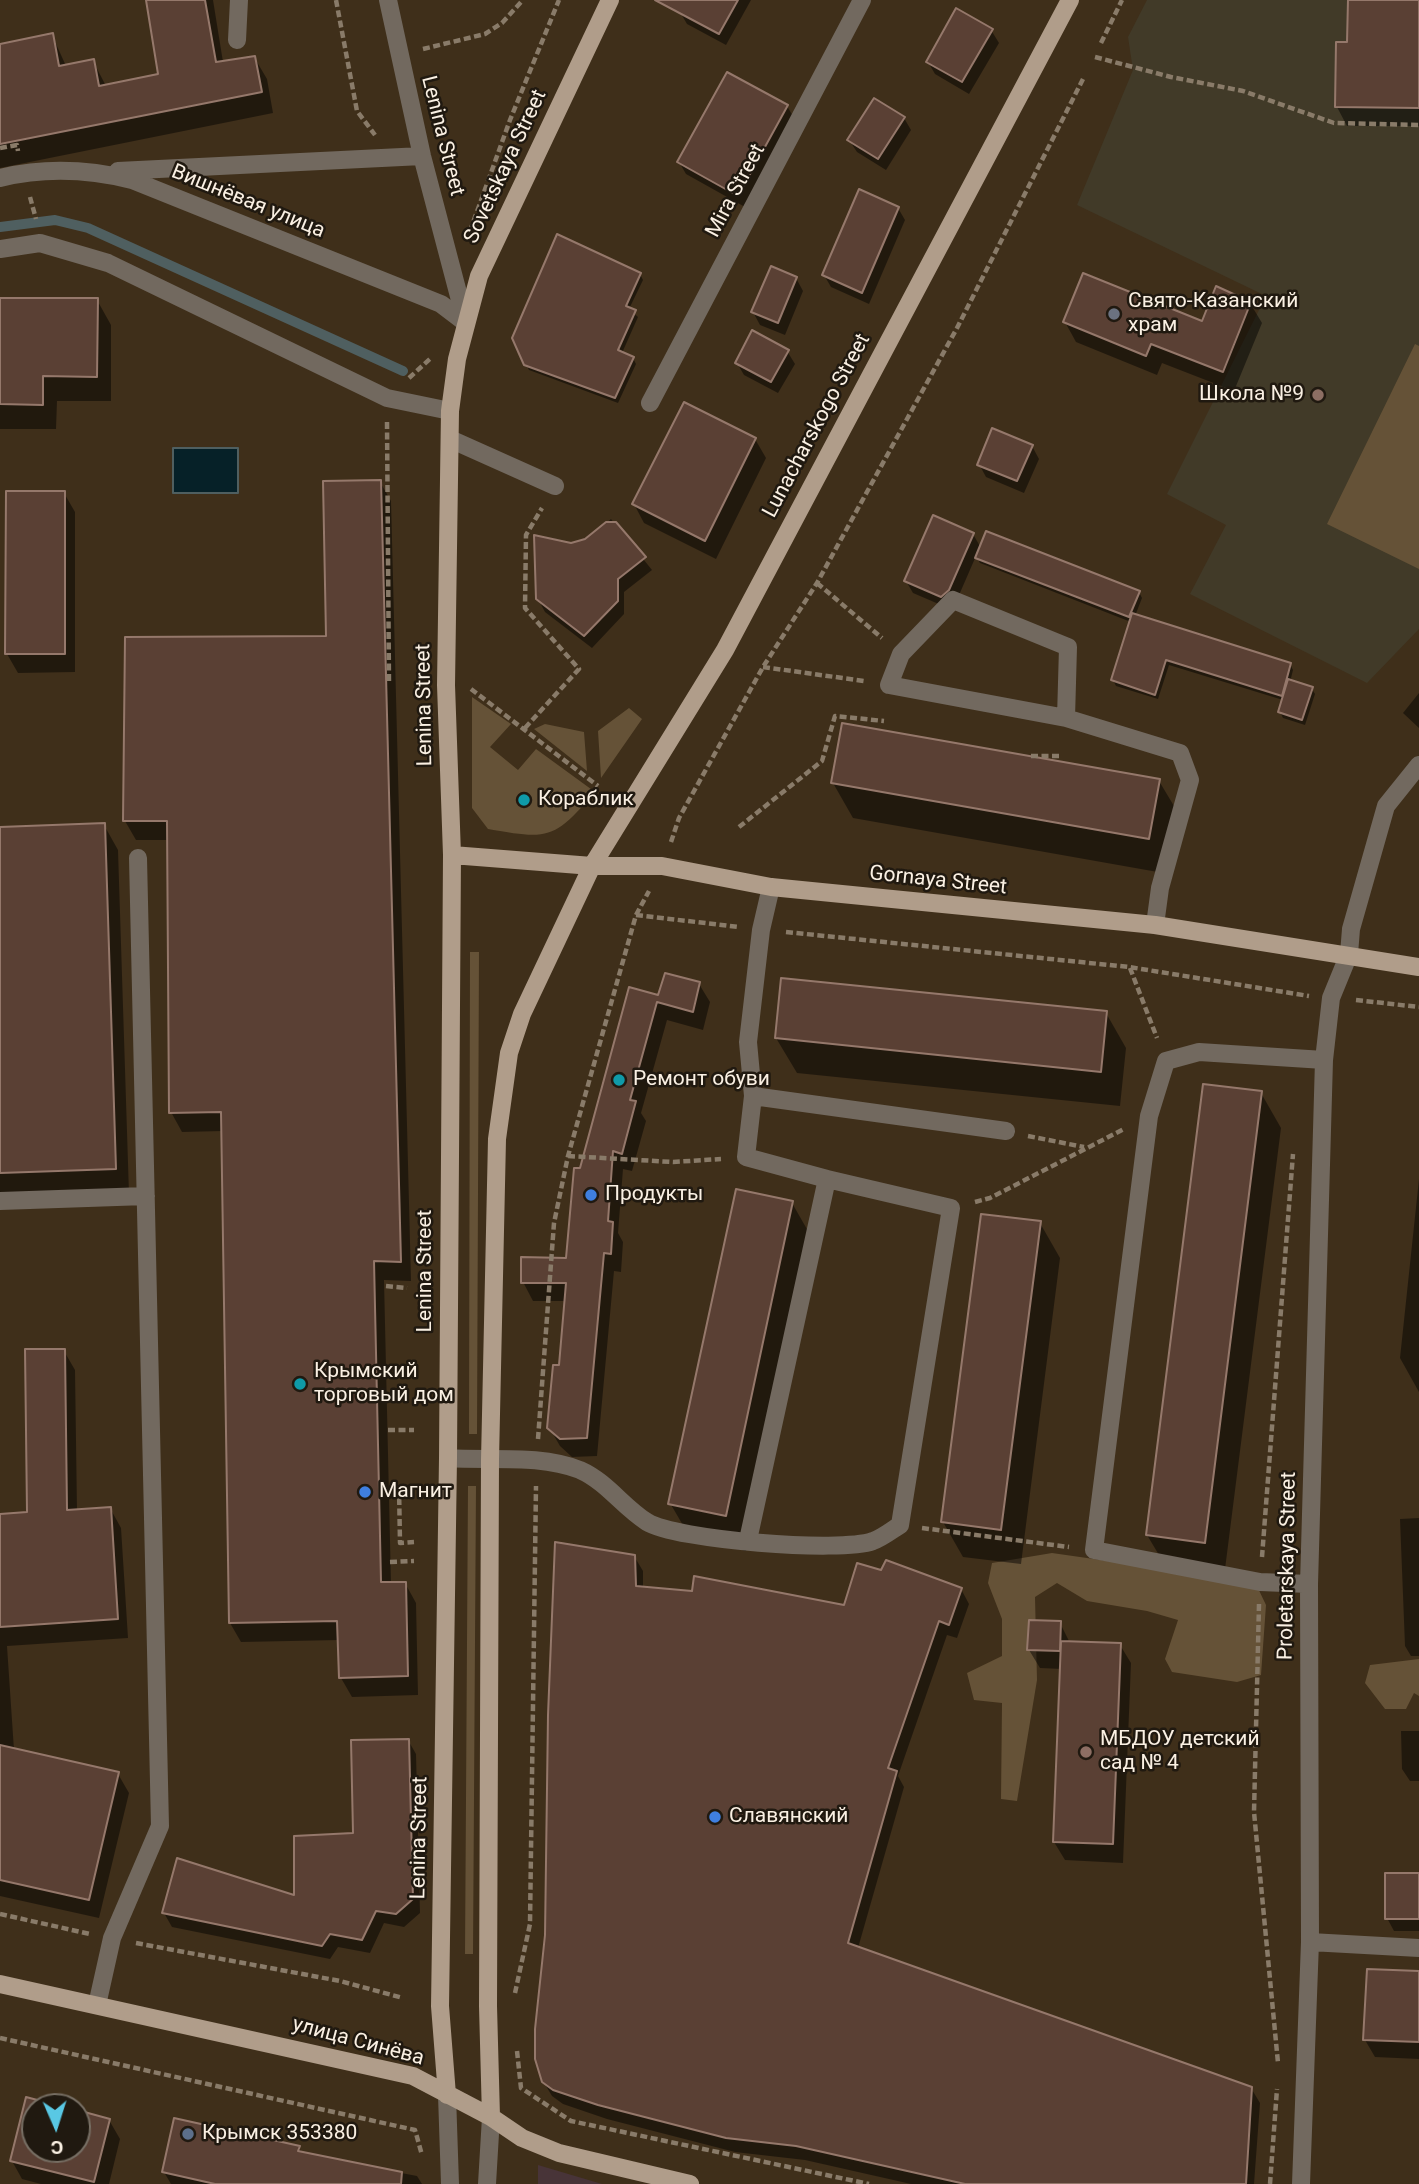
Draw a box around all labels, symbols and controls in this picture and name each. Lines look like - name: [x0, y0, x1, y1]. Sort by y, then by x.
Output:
- street label: Lenina Street: [415, 73, 469, 199]
- street label: Sovetskaya Street: [459, 86, 553, 248]
- street label: Mira Street: [701, 140, 771, 242]
- street label: Вишнёвая улица: [168, 160, 328, 244]
- place label: Свято-Казанский храм: [1128, 289, 1298, 339]
- marker: Свято-Казанский храм: [1106, 306, 1122, 322]
- street label: Lunacharskogo Street: [758, 330, 876, 522]
- place label: Школа №9: [1199, 382, 1304, 408]
- marker: Школа №9: [1310, 387, 1326, 403]
- street label: Lenina Street: [411, 643, 439, 767]
- place label: Кораблик: [538, 787, 634, 813]
- marker: Кораблик: [516, 792, 532, 808]
- street label: Gornaya Street: [868, 861, 1008, 901]
- place label: Ремонт обуви: [633, 1067, 770, 1093]
- marker: Ремонт обуви: [611, 1072, 627, 1088]
- place label: Продукты: [605, 1182, 703, 1208]
- marker: Продукты: [583, 1187, 599, 1203]
- street label: Lenina Street: [413, 1210, 439, 1332]
- place label: Крымский торговый дом: [314, 1359, 454, 1409]
- marker: Крымский торговый дом: [292, 1376, 308, 1392]
- street label: Proletarskaya Street: [1274, 1472, 1302, 1660]
- place label: Магнит: [379, 1479, 452, 1505]
- marker: Магнит: [357, 1484, 373, 1500]
- place label: МБДОУ детский сад № 4: [1100, 1727, 1260, 1777]
- marker: МБДОУ детский сад № 4: [1078, 1744, 1094, 1760]
- street label: Lenina Street: [406, 1776, 434, 1900]
- place label: Славянский: [729, 1804, 848, 1830]
- marker: Славянский: [707, 1809, 723, 1825]
- street label: улица Синёва: [289, 2012, 427, 2072]
- north arrow: [21, 2093, 91, 2163]
- place label: Крымск 353380: [202, 2121, 357, 2147]
- marker: Крымск 353380: [180, 2126, 196, 2142]
- text: С: [50, 2136, 64, 2159]

